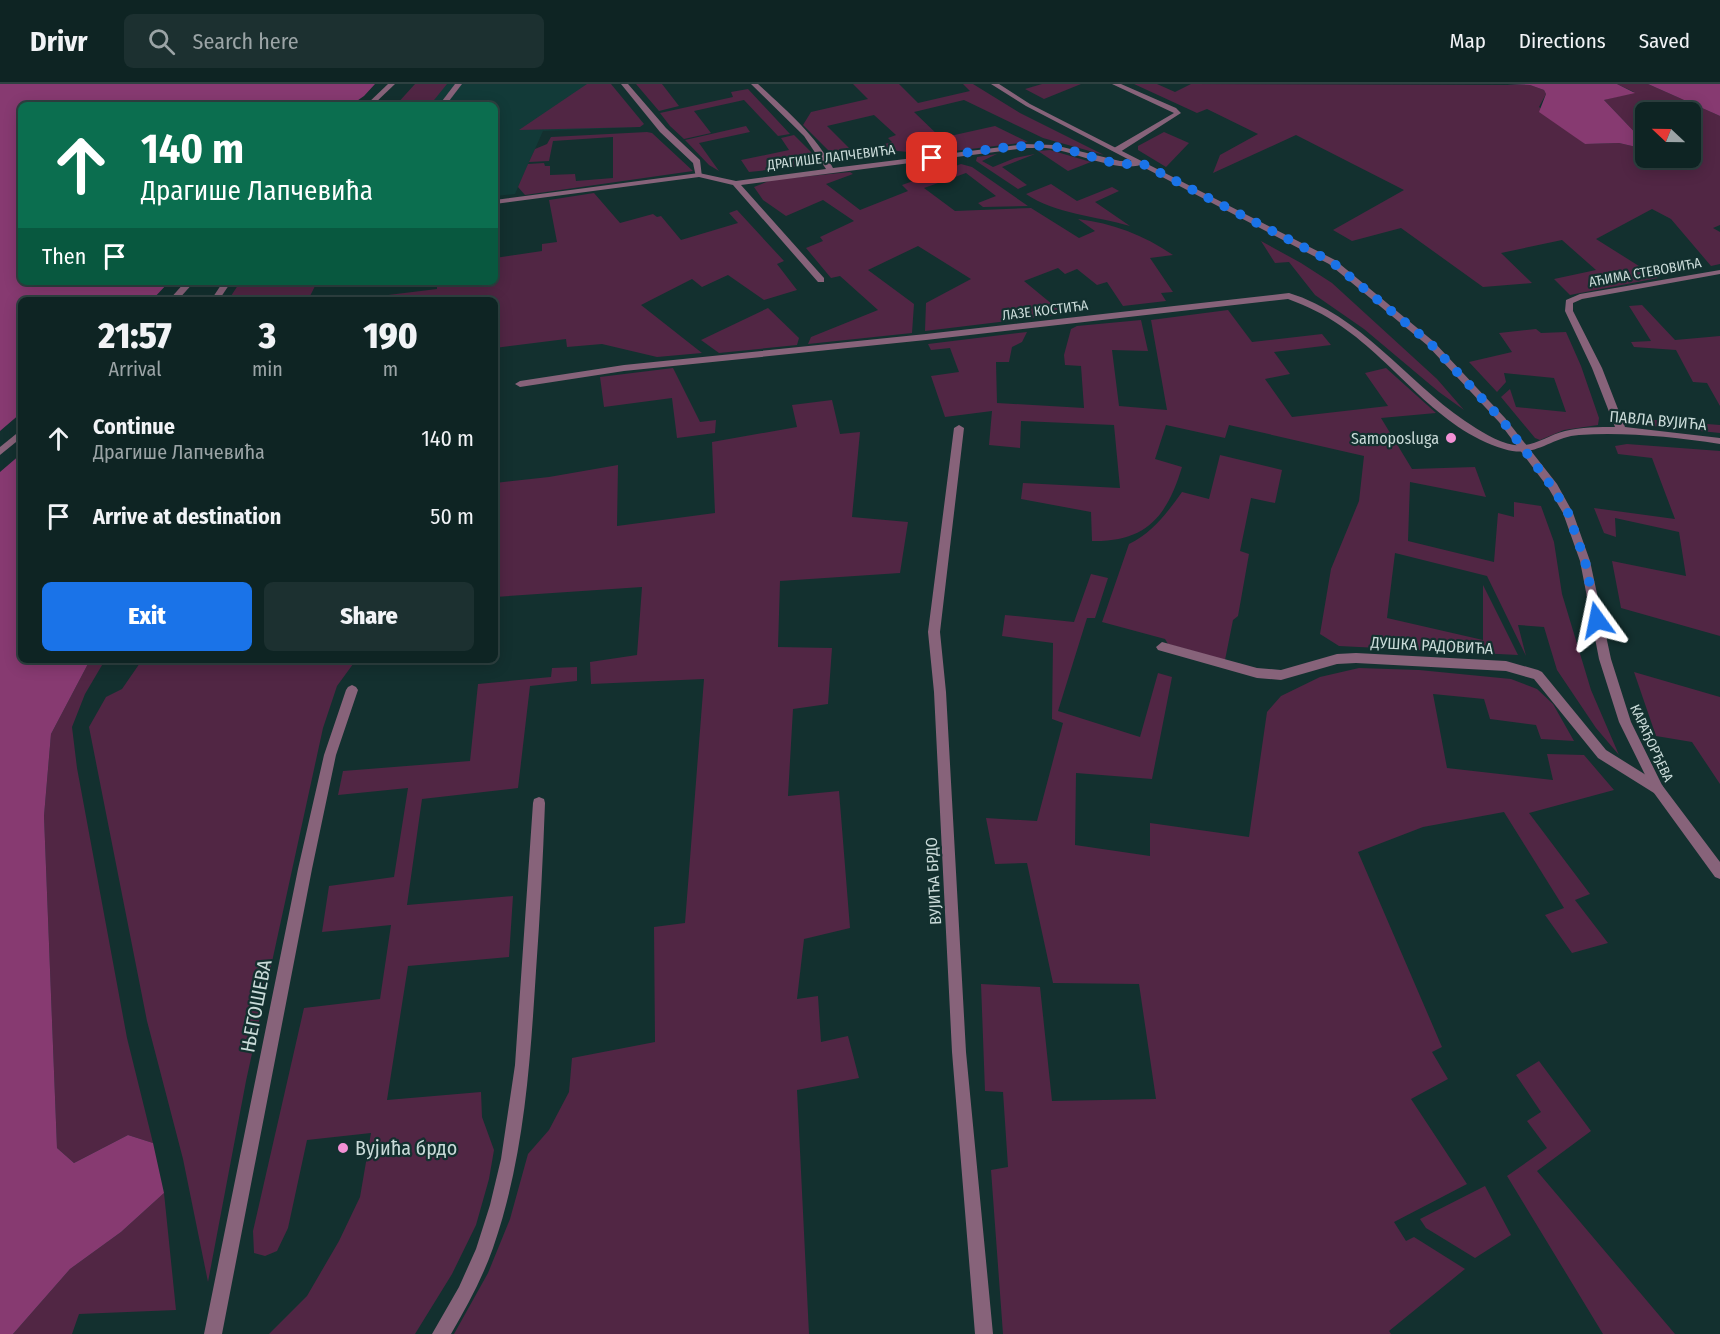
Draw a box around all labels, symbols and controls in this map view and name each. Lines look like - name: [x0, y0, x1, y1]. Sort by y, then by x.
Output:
- search box: [124, 14, 544, 68]
- text: Drivr: [30, 25, 88, 58]
- icon: search: [145, 25, 178, 58]
- text: Search here: [193, 28, 299, 55]
- text: Map: [1449, 28, 1486, 54]
- text: Directions: [1519, 28, 1606, 54]
- text: Saved: [1639, 28, 1690, 54]
- north arrow: [1635, 102, 1701, 168]
- map controls: [1635, 102, 1701, 168]
- text: 140 m: [141, 124, 244, 174]
- icon: ahead: [42, 126, 120, 204]
- pin: [906, 132, 957, 183]
- street label: ДРАГИШЕ ЛАПЧЕВИЋА: [765, 141, 897, 174]
- icon: arrive: [915, 141, 948, 174]
- text: Драгише Лапчевића: [141, 175, 373, 207]
- icon: arrive: [98, 240, 131, 273]
- text: Then: [42, 243, 86, 270]
- street label: АЋИМА СТЕВОВИЋА: [1588, 254, 1703, 291]
- street label: ЛАЗЕ КОСТИЋА: [1001, 297, 1090, 324]
- text: 21:57: [98, 314, 172, 358]
- text: 3: [259, 314, 276, 358]
- text: 190: [363, 314, 418, 358]
- text: Arrival: [108, 357, 161, 381]
- text: min: [252, 357, 283, 381]
- text: m: [383, 357, 398, 381]
- street label: ПАВЛА ВУЈИЋА: [1609, 407, 1708, 434]
- text: Continue: [93, 413, 175, 440]
- icon: ahead: [42, 422, 75, 455]
- text: 140 m: [421, 425, 474, 452]
- place label: Samoposluga: [1351, 429, 1439, 448]
- marker: Samoposluga: [1444, 431, 1458, 445]
- text: Драгише Лапчевића: [93, 440, 265, 464]
- icon: arrive: [42, 500, 75, 533]
- text: Arrive at destination: [93, 503, 281, 530]
- text: 50 m: [430, 503, 474, 530]
- button: Exit: [42, 582, 252, 651]
- button: Share: [264, 582, 474, 651]
- position arrow: [1565, 588, 1629, 652]
- street label: ДУШКА РАДОВИЋА: [1369, 633, 1494, 658]
- street label: КАРАЂОРЂЕВА: [1626, 702, 1677, 785]
- street label: ВУЈИЋА БРДО: [922, 837, 945, 925]
- street label: ЊЕГОШЕВА: [235, 957, 277, 1055]
- place label: Вујића брдо: [355, 1136, 457, 1160]
- marker: Вујића брдо: [336, 1141, 350, 1155]

